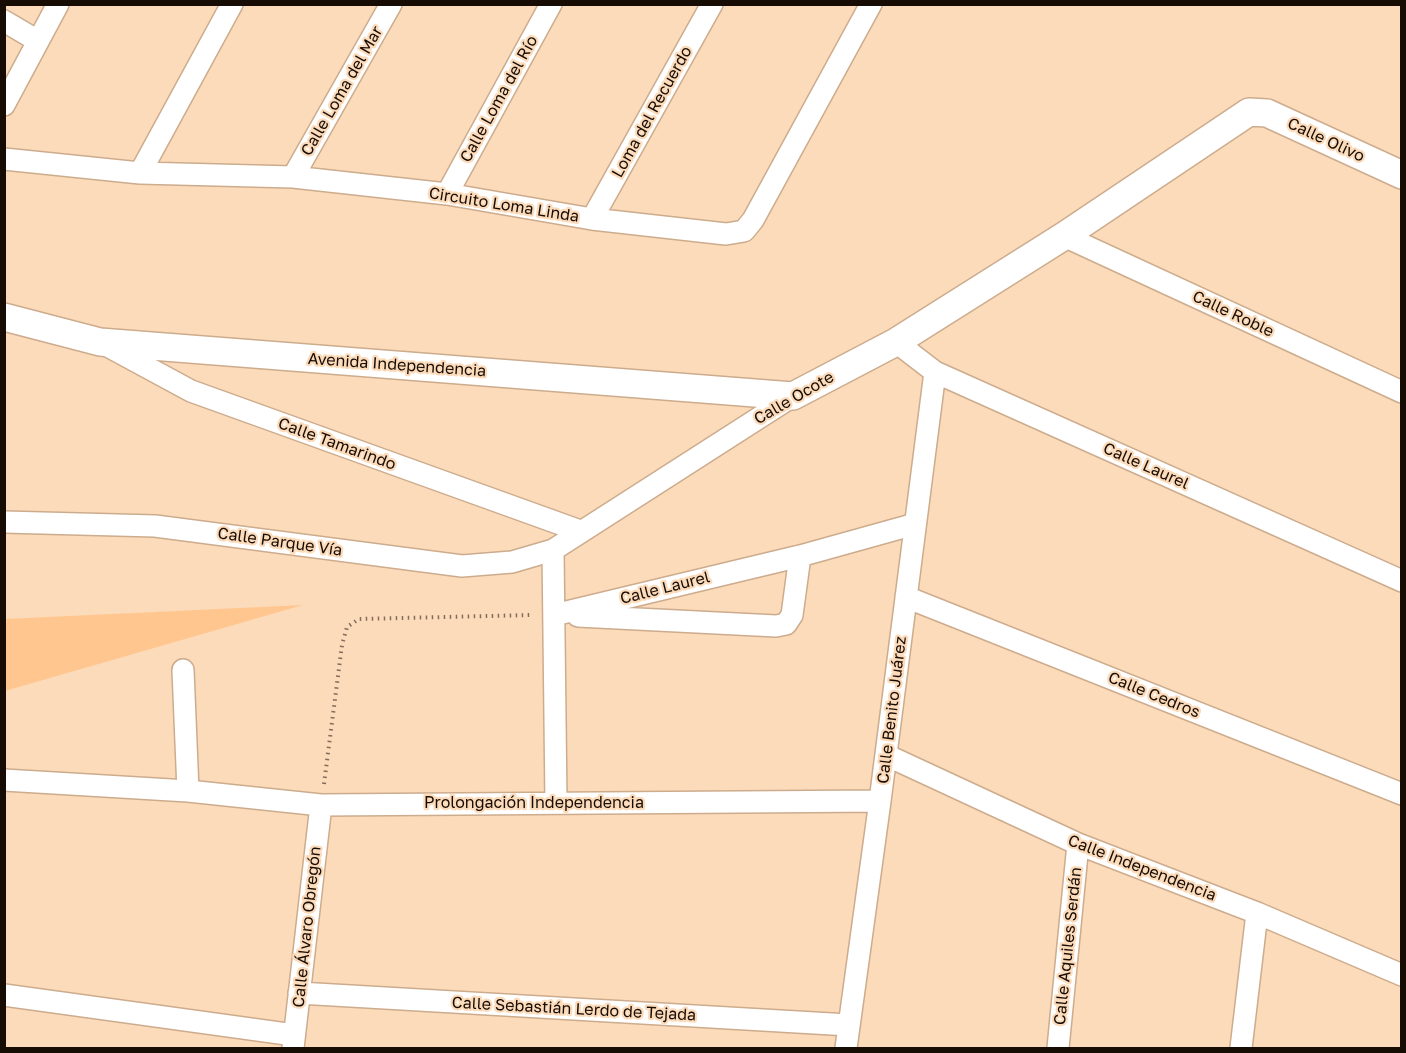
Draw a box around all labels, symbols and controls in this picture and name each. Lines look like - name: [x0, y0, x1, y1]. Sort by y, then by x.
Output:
- street label: Calle Loma del Mar: [297, 23, 387, 159]
- street label: Calle Loma del Río: [456, 32, 542, 166]
- street label: Loma del Recuerdo: [608, 43, 696, 181]
- street label: Calle Olivo: [1284, 114, 1368, 166]
- street label: Circuito Loma Linda: [428, 184, 580, 226]
- street label: Calle Roble: [1189, 287, 1277, 341]
- street label: Avenida Independencia: [307, 349, 487, 381]
- street label: Calle Ocote: [751, 367, 837, 429]
- street label: Calle Tamarindo: [276, 414, 398, 474]
- street label: Calle Laurel: [1100, 439, 1192, 493]
- street label: Calle Parque Vía: [216, 524, 344, 560]
- street label: Calle Laurel: [618, 568, 712, 608]
- street label: Calle Benito Juárez: [873, 635, 911, 785]
- street label: Calle Cedros: [1105, 668, 1203, 722]
- street label: Prolongación Independencia: [424, 793, 644, 813]
- street label: Calle Independencia: [1065, 831, 1219, 905]
- street label: Calle Álvaro Obregón: [289, 845, 325, 1009]
- street label: Calle Aquiles Serdán: [1050, 866, 1086, 1026]
- street label: Calle Sebastián Lerdo de Tejada: [451, 993, 697, 1025]

